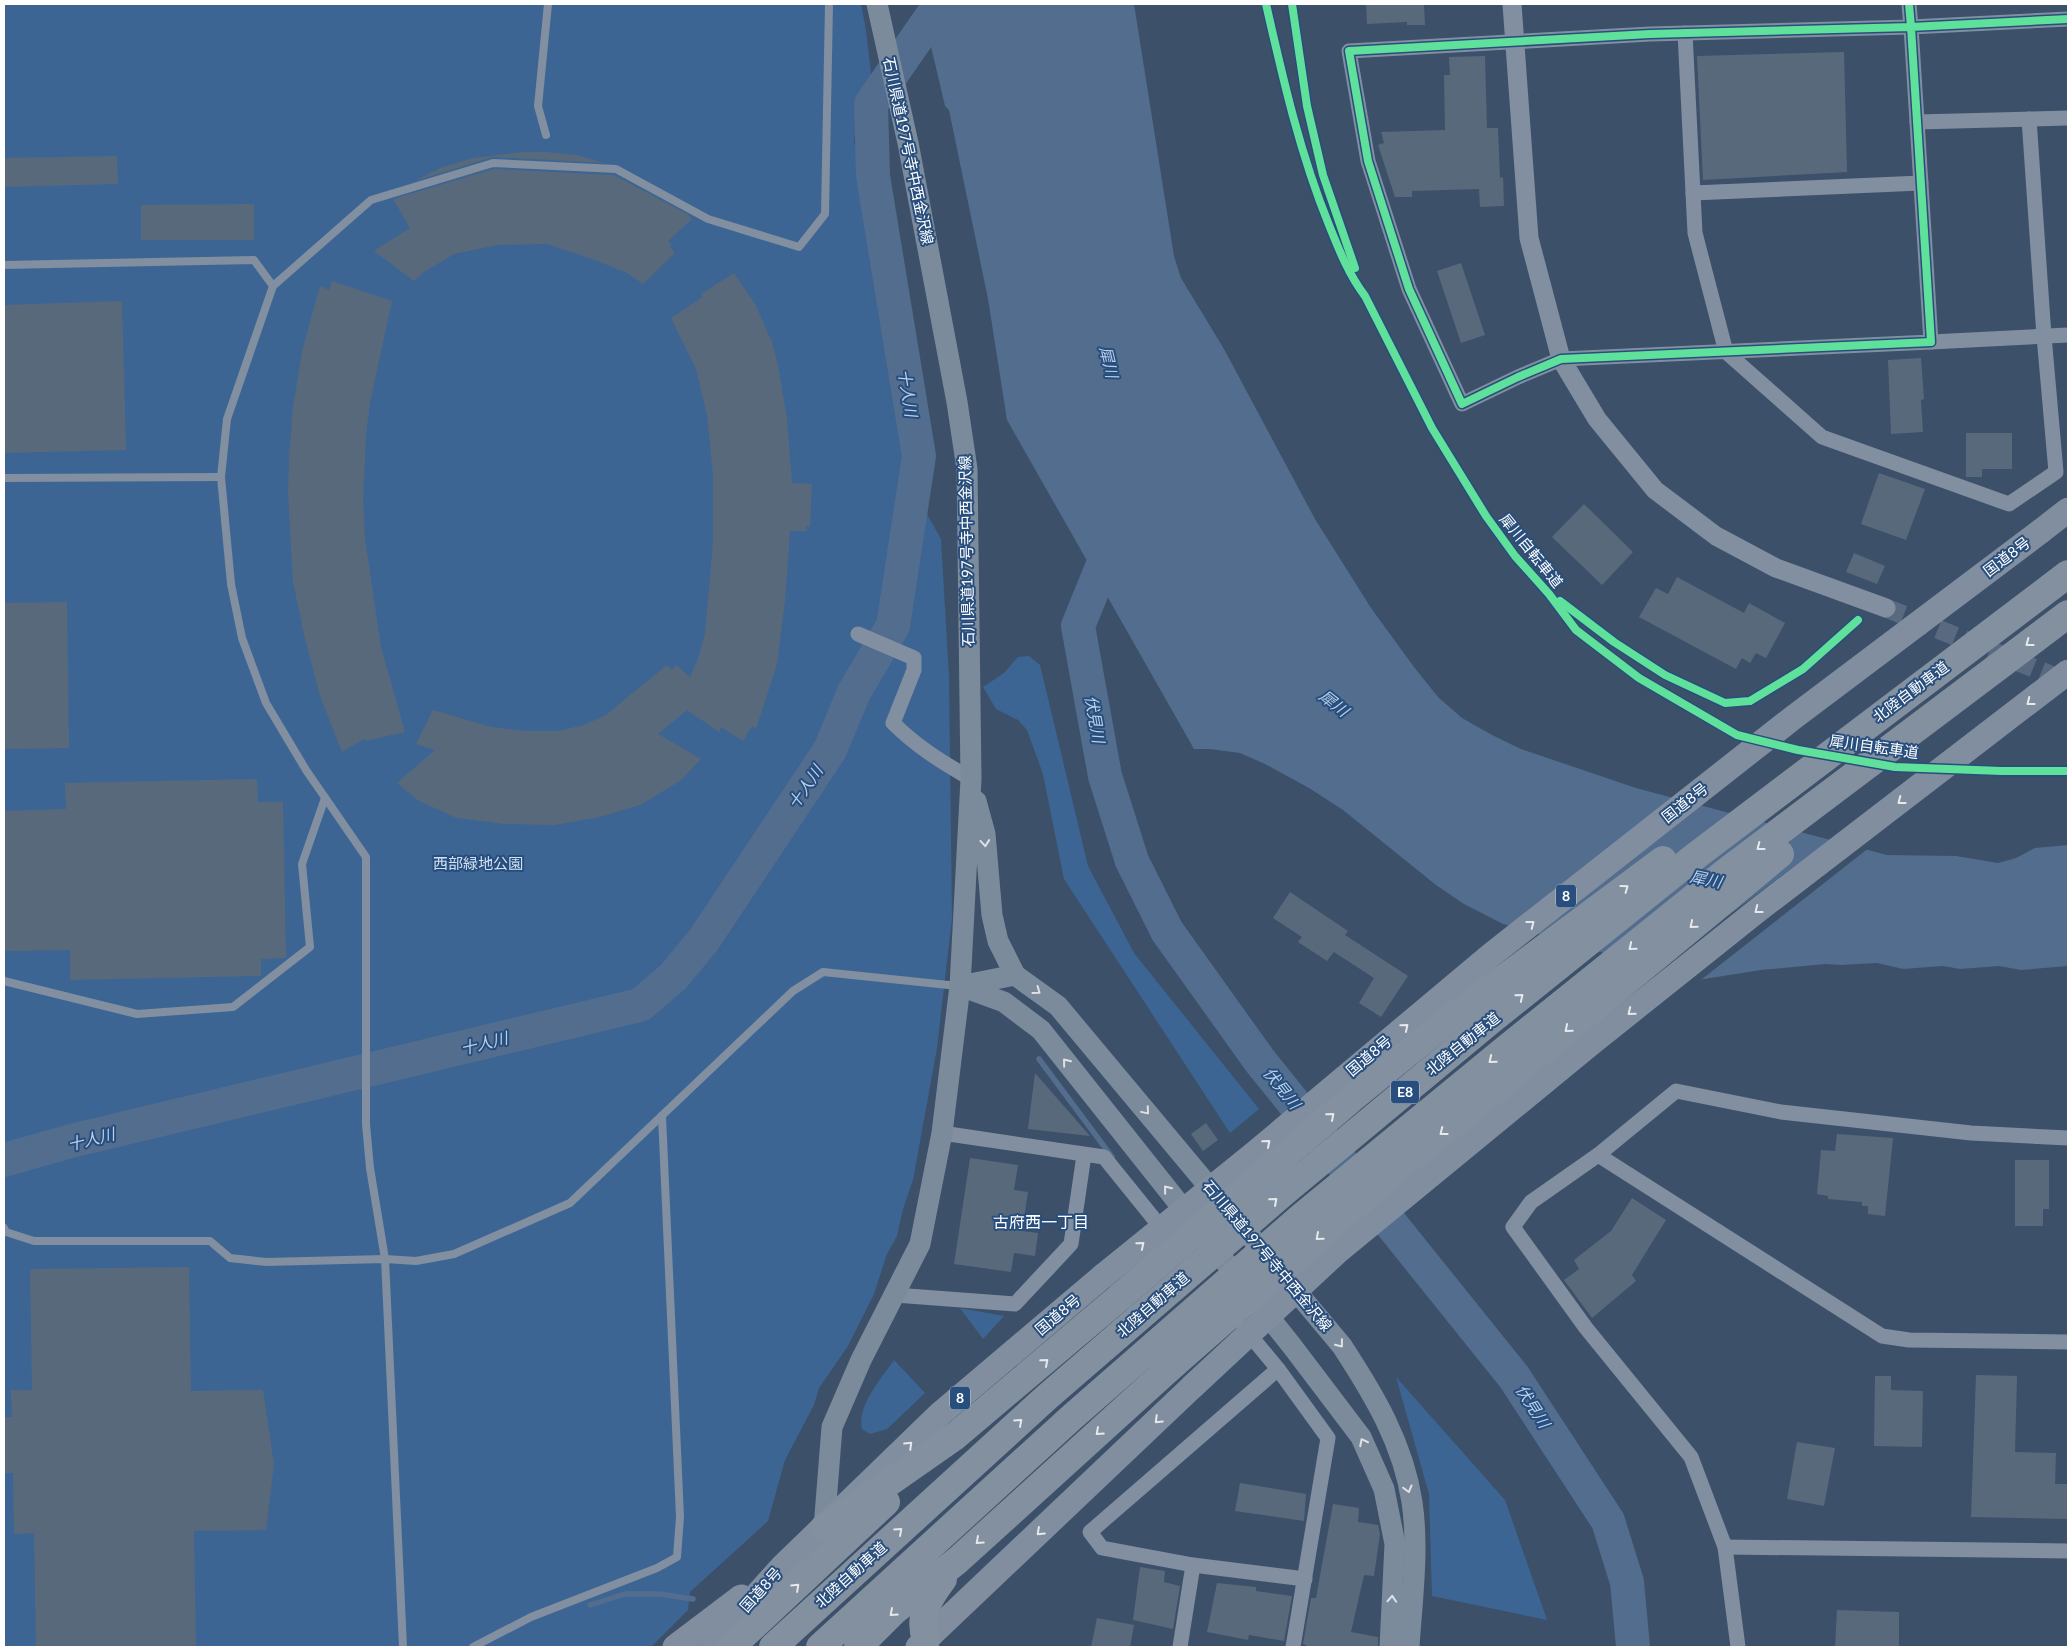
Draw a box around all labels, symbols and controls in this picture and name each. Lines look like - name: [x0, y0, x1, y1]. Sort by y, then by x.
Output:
- street label: 石川県道197号寺中西金沢線: [880, 55, 938, 246]
- water label: 犀川: [1097, 344, 1123, 382]
- water label: 十人川: [895, 368, 922, 420]
- street label: 石川県道197号寺中西金沢線: [955, 455, 977, 647]
- street label: 犀川自転車道: [1496, 510, 1567, 591]
- street label: 国道8号: [1980, 533, 2033, 580]
- one-way arrow: [2025, 637, 2035, 646]
- street label: 北陸自動車道: [1869, 657, 1952, 725]
- water label: 犀川: [1316, 685, 1354, 721]
- water label: 伏見川: [1082, 694, 1109, 746]
- one-way arrow: [2026, 696, 2036, 705]
- street label: 犀川自転車道: [1828, 731, 1920, 761]
- water label: 十人川: [783, 760, 827, 812]
- street label: 国道8号: [1658, 779, 1711, 826]
- one-way arrow: [1898, 796, 1907, 804]
- one-way arrow: [980, 839, 991, 847]
- one-way arrow: [1757, 841, 1766, 849]
- park label: 西部緑地公園: [433, 854, 523, 872]
- water label: 犀川: [1688, 866, 1726, 892]
- road number: 8: [1556, 884, 1576, 908]
- one-way arrow: [1619, 885, 1629, 894]
- one-way arrow: [1755, 905, 1764, 913]
- one-way arrow: [1690, 920, 1699, 929]
- one-way arrow: [1525, 921, 1535, 930]
- one-way arrow: [1629, 942, 1638, 950]
- one-way arrow: [1031, 985, 1041, 994]
- one-way arrow: [1515, 993, 1524, 1002]
- one-way arrow: [1628, 1006, 1637, 1014]
- street label: 北陸自動車道: [1422, 1008, 1503, 1079]
- one-way arrow: [1399, 1023, 1408, 1032]
- one-way arrow: [1565, 1024, 1574, 1032]
- water label: 十人川: [458, 1027, 511, 1058]
- street label: 国道8号: [1342, 1031, 1395, 1079]
- one-way arrow: [1489, 1054, 1498, 1062]
- one-way arrow: [1063, 1059, 1071, 1068]
- water label: 伏見川: [1260, 1063, 1306, 1114]
- road number: E8: [1391, 1080, 1419, 1104]
- one-way arrow: [1140, 1106, 1149, 1115]
- one-way arrow: [1325, 1114, 1334, 1122]
- water label: 十人川: [65, 1123, 118, 1154]
- one-way arrow: [1439, 1127, 1448, 1136]
- one-way arrow: [1262, 1140, 1271, 1149]
- street label: 石川県道197号寺中西金沢線: [1199, 1176, 1336, 1334]
- one-way arrow: [1165, 1186, 1173, 1195]
- one-way arrow: [1268, 1197, 1277, 1206]
- district label: 古府西一丁目: [993, 1212, 1089, 1231]
- one-way arrow: [1315, 1231, 1324, 1240]
- one-way arrow: [1135, 1243, 1144, 1251]
- street label: 北陸自動車道: [1112, 1268, 1192, 1341]
- street label: 国道8号: [1031, 1290, 1084, 1338]
- one-way arrow: [1334, 1338, 1343, 1347]
- one-way arrow: [1039, 1359, 1048, 1368]
- water label: 伏見川: [1512, 1380, 1556, 1433]
- road number: 8: [950, 1386, 970, 1410]
- one-way arrow: [1155, 1414, 1164, 1423]
- one-way arrow: [1014, 1419, 1023, 1428]
- one-way arrow: [1096, 1426, 1105, 1435]
- one-way arrow: [1359, 1438, 1369, 1447]
- one-way arrow: [903, 1441, 912, 1450]
- one-way arrow: [1403, 1484, 1413, 1493]
- one-way arrow: [1037, 1526, 1046, 1535]
- one-way arrow: [893, 1528, 902, 1537]
- one-way arrow: [975, 1535, 984, 1544]
- street label: 北陸自動車道: [811, 1537, 890, 1611]
- street label: 国道8号: [736, 1563, 785, 1615]
- one-way arrow: [790, 1584, 799, 1593]
- one-way arrow: [1387, 1594, 1398, 1602]
- one-way arrow: [890, 1607, 899, 1616]

